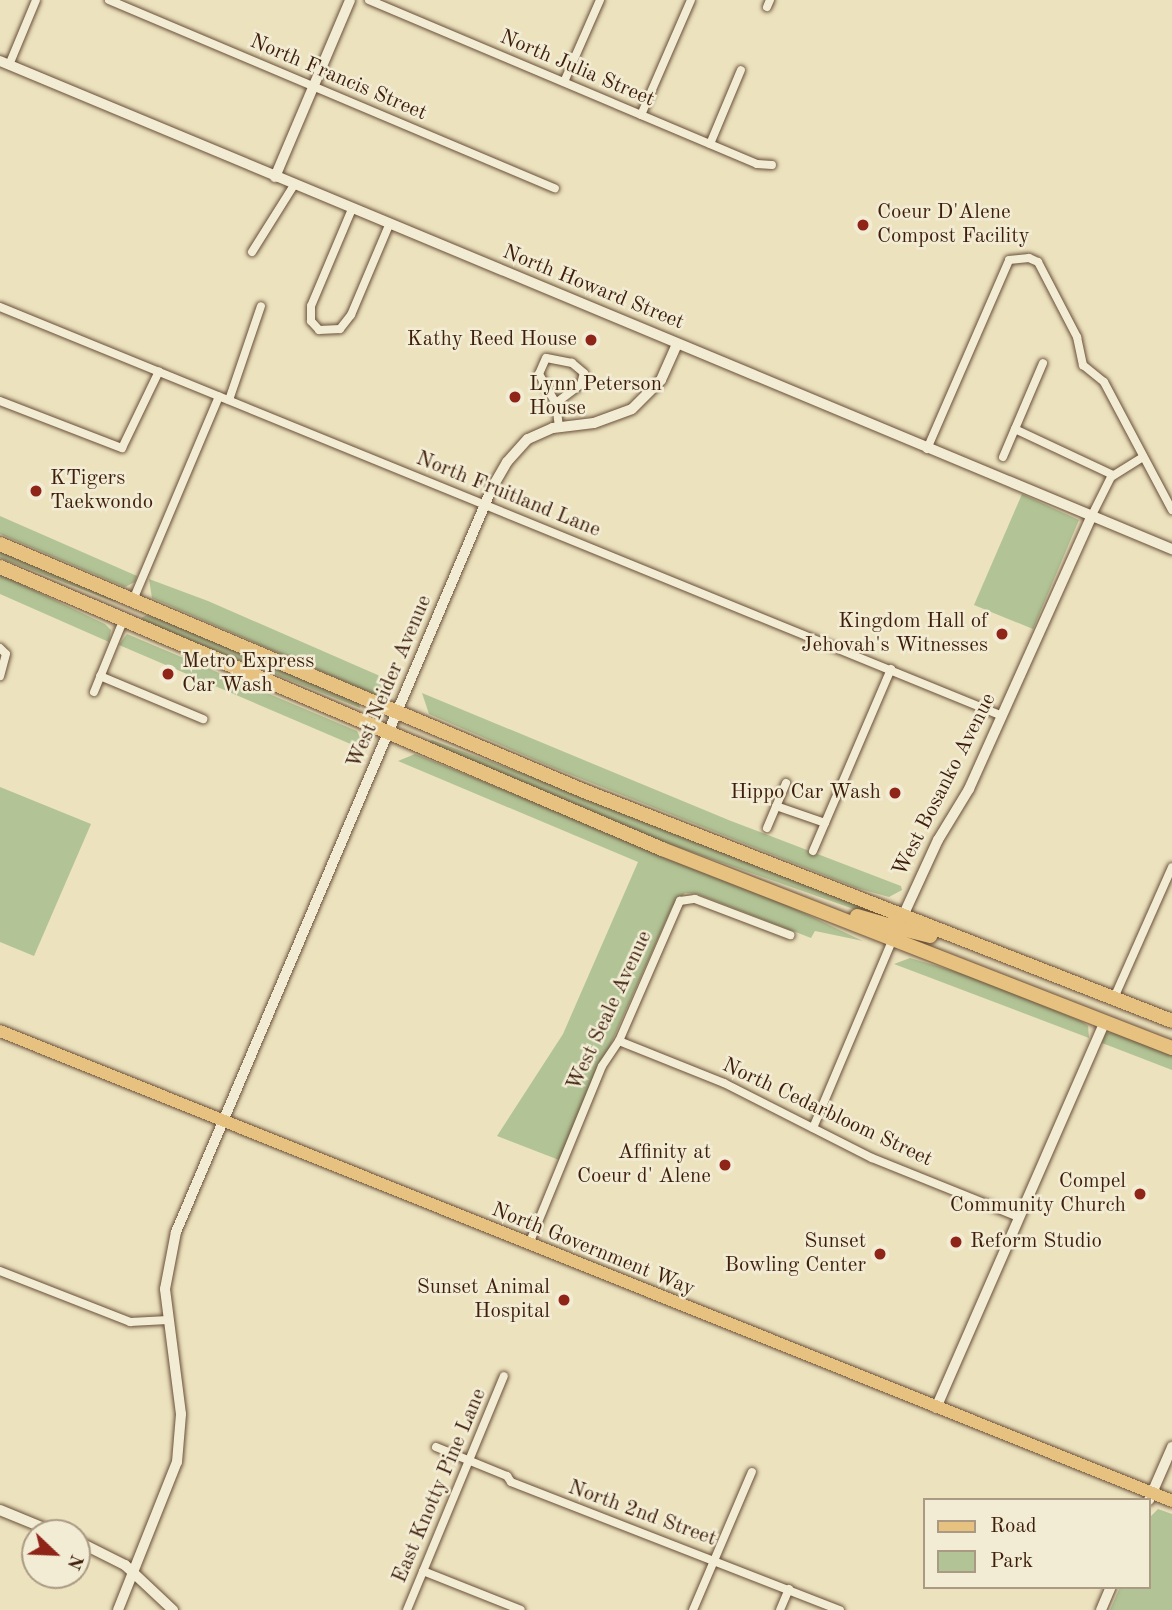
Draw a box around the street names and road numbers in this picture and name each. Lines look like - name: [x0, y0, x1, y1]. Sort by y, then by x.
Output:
- street label: North Julia Street: [496, 25, 658, 113]
- street label: North Francis Street: [246, 29, 430, 127]
- street label: North Howard Street: [499, 240, 687, 336]
- street label: North Fruitland Lane: [412, 447, 604, 543]
- street label: West Neider Avenue: [342, 592, 438, 772]
- street label: West Bosanko Avenue: [888, 689, 1002, 881]
- street label: West Seale Avenue: [562, 927, 658, 1095]
- street label: North Cedarbloom Street: [718, 1053, 936, 1173]
- street label: North Government Way: [488, 1198, 698, 1302]
- street label: East Knotty Pine Lane: [388, 1385, 492, 1587]
- street label: North 2nd Street: [564, 1476, 720, 1552]

